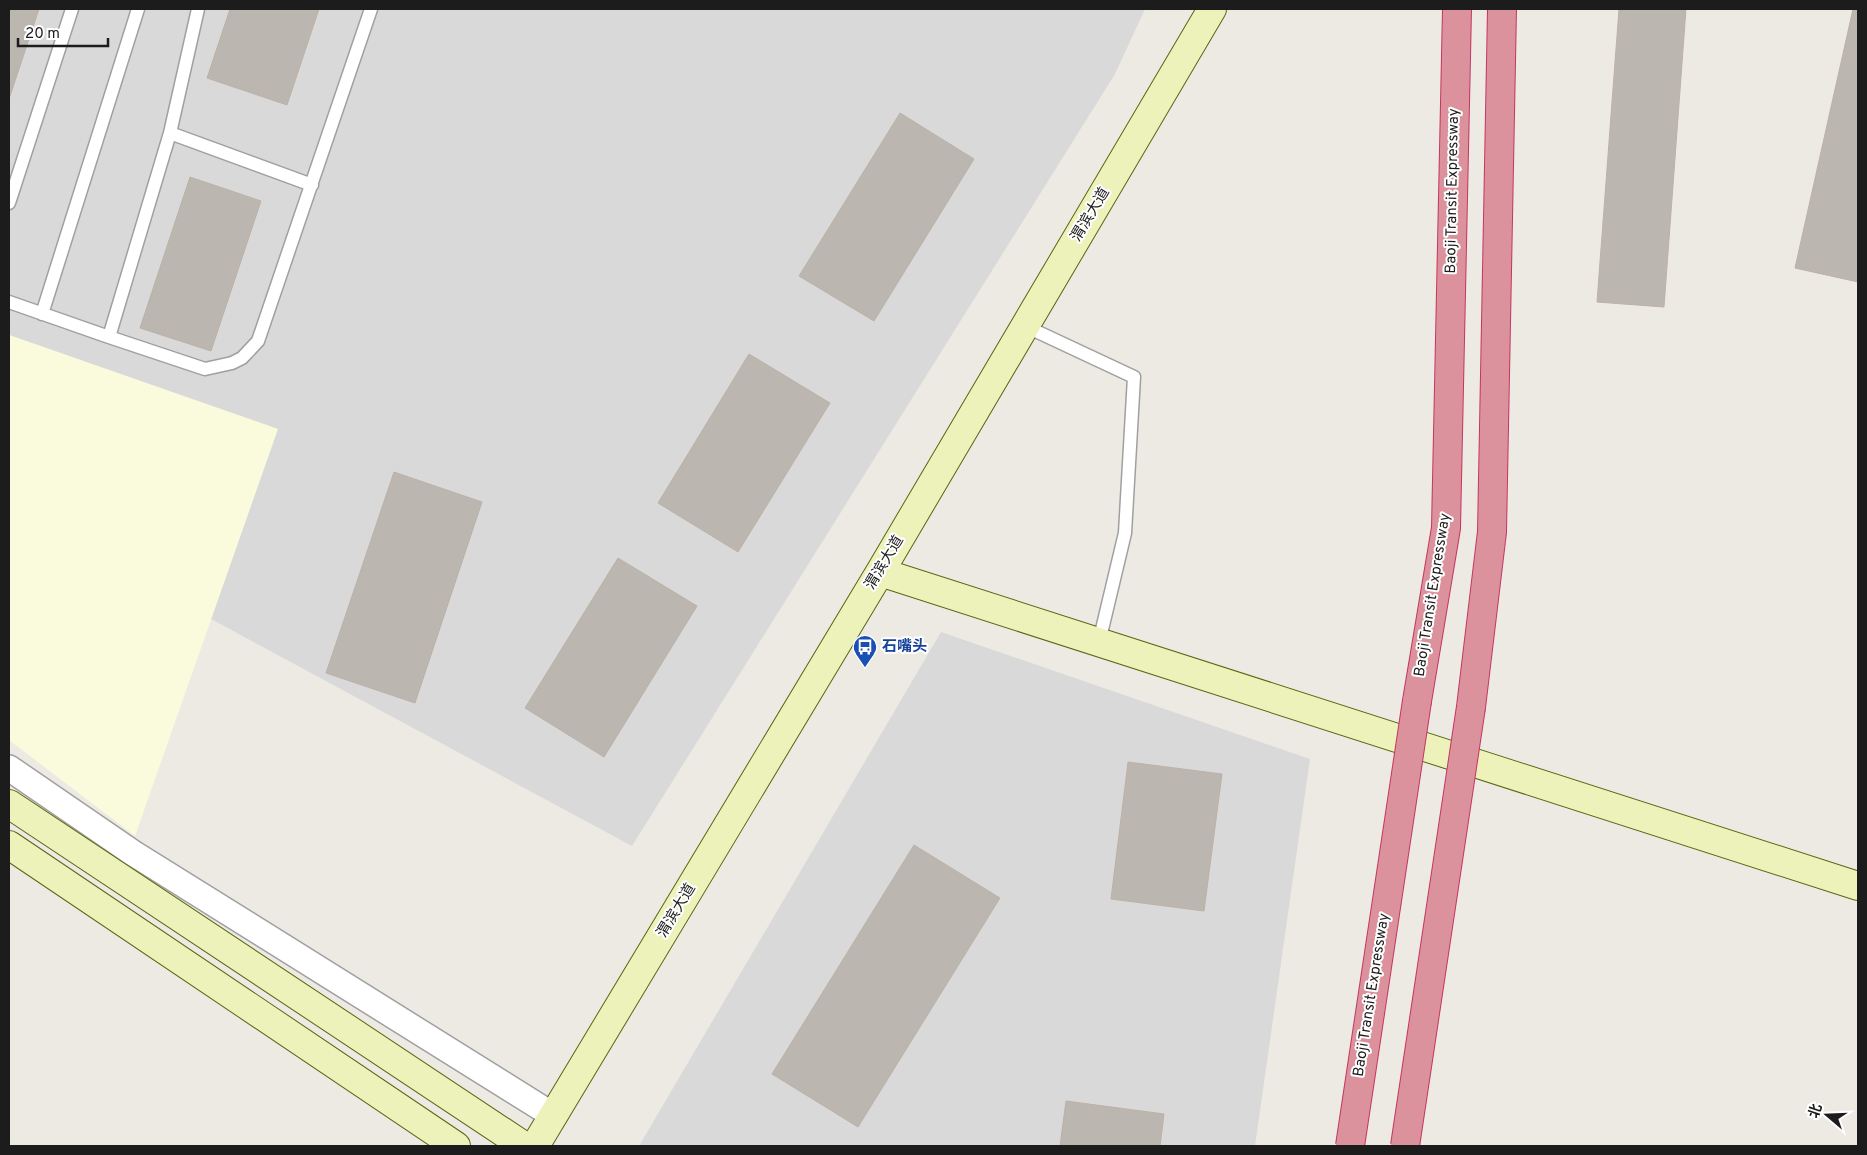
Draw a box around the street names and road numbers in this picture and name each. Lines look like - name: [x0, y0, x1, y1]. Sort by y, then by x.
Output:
- street label: Baoji Transit Expressway: [1442, 108, 1464, 274]
- street label: 渭滨大道: [1067, 184, 1115, 246]
- street label: Baoji Transit Expressway: [1411, 512, 1455, 678]
- street label: 渭滨大道: [861, 532, 909, 594]
- street label: 渭滨大道: [653, 880, 701, 942]
- street label: Baoji Transit Expressway: [1350, 912, 1394, 1078]

